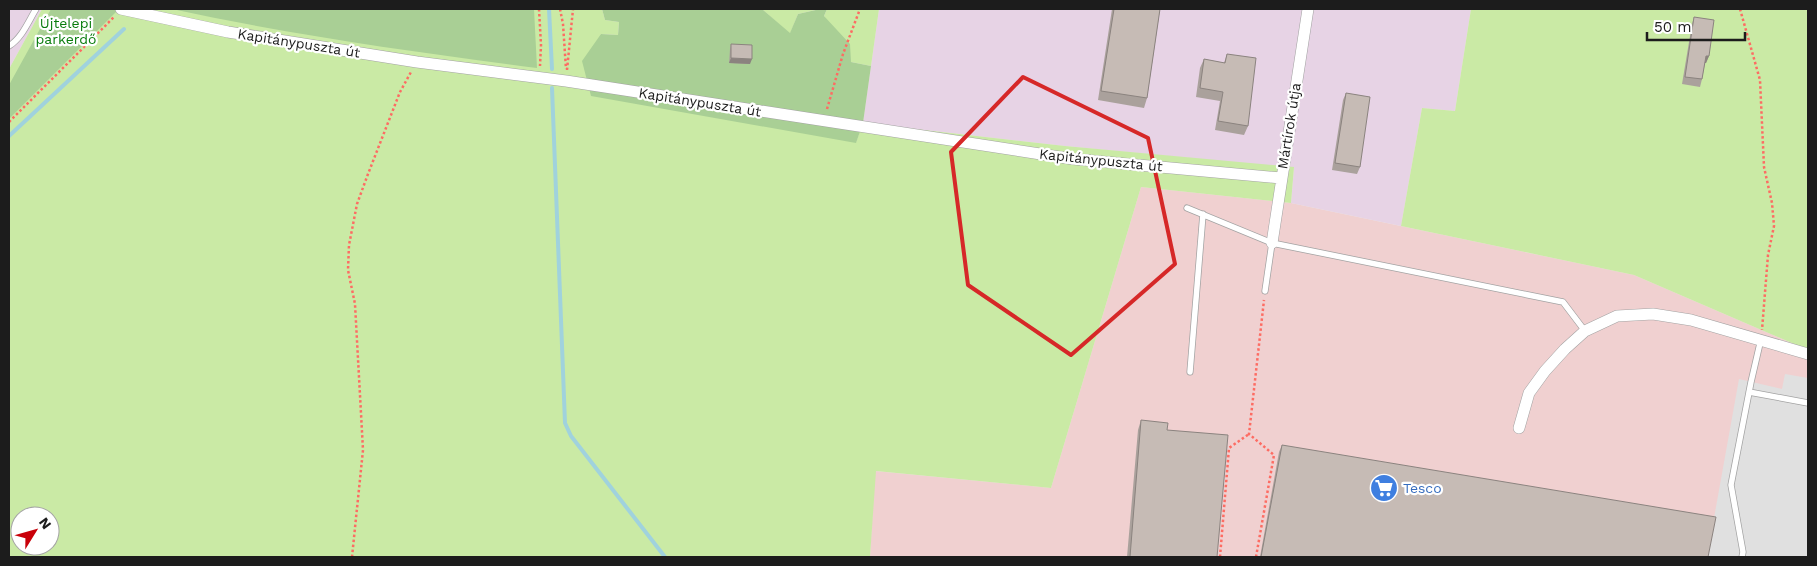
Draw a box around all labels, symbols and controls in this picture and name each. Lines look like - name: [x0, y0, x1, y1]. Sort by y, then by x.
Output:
- scale bar: [1647, 10, 1744, 42]
- park label: Újtelepi parkerdő: [36, 15, 96, 47]
- text: 50 m: [1654, 18, 1691, 36]
- street label: Kapitánypuszta út: [237, 25, 362, 61]
- street label: Mártírok útja: [1274, 82, 1304, 170]
- street label: Kapitánypuszta út: [638, 84, 763, 120]
- street label: Kapitánypuszta út: [1039, 146, 1164, 174]
- supermarket icon: Tesco: [1369, 473, 1399, 503]
- place label: Tesco: [1403, 480, 1442, 496]
- north arrow: [10, 506, 60, 556]
- text: N: [36, 514, 55, 532]

